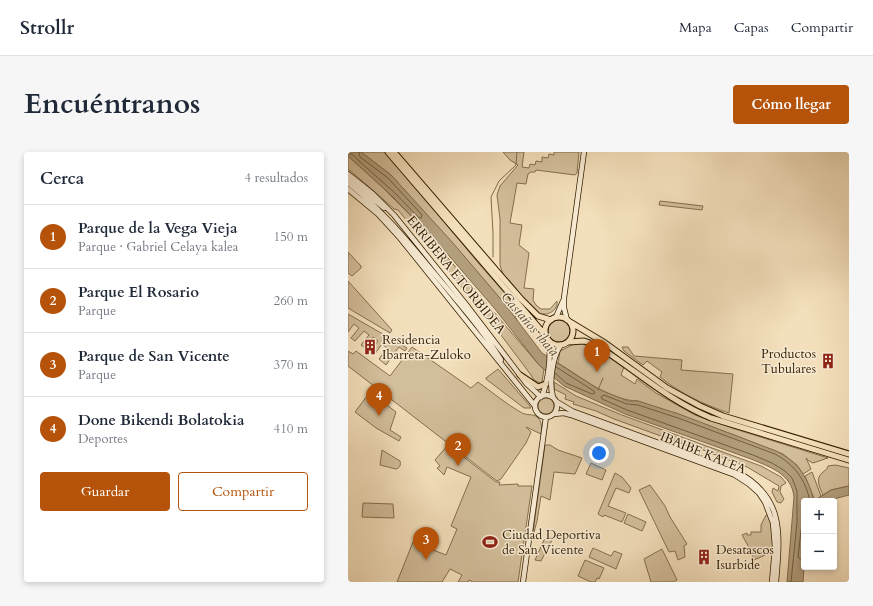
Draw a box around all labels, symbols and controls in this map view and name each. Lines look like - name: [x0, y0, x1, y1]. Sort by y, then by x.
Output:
- text: Strollr: [20, 15, 74, 41]
- text: Mapa: [679, 18, 712, 37]
- text: Capas: [734, 18, 769, 37]
- text: Compartir: [791, 18, 853, 37]
- text: Encuéntranos: [24, 85, 200, 123]
- button: Cómo llegar: [733, 85, 849, 124]
- text: Cerca: [40, 167, 84, 190]
- text: 4 resultados: [244, 169, 308, 187]
- street label: ERRIBERA ETORBIDEA: [402, 212, 510, 339]
- text: Parque de la Vega Vieja: [78, 218, 237, 238]
- text: 1: [50, 228, 56, 246]
- text: 150 m: [274, 228, 308, 246]
- text: Parque · Gabriel Celaya kalea: [78, 238, 238, 256]
- text: Parque El Rosario: [78, 282, 199, 302]
- water label: Castaños ibaia: [497, 288, 563, 360]
- text: 2: [50, 292, 56, 310]
- text: 260 m: [274, 292, 308, 310]
- text: Parque: [78, 302, 116, 320]
- place label: Residencia Ibarreta-Zuloko: [382, 331, 471, 364]
- building icon: Residencia Ibarreta-Zuloko: [361, 338, 379, 356]
- pin: 1: [584, 339, 610, 372]
- place label: Productos Tubulares: [761, 345, 816, 378]
- text: Parque de San Vicente: [78, 346, 230, 366]
- building icon: Productos Tubulares: [819, 352, 837, 370]
- text: 3: [50, 356, 56, 374]
- text: 370 m: [274, 356, 308, 374]
- text: Parque: [78, 366, 116, 384]
- pin: 4: [366, 383, 392, 416]
- text: Done Bikendi Bolatokia: [78, 410, 244, 430]
- text: 4: [50, 420, 56, 438]
- text: 410 m: [274, 420, 308, 438]
- street label: IBAIBE KALEA: [657, 428, 749, 479]
- text: Deportes: [78, 430, 128, 448]
- pin: 2: [445, 433, 471, 466]
- your location: [589, 443, 609, 463]
- button: Guardar: [40, 472, 170, 511]
- button: Compartir: [178, 472, 308, 511]
- map controls: [801, 498, 837, 570]
- button: +: [801, 498, 837, 534]
- place label: Ciudad Deportiva de San Vicente: [502, 526, 601, 559]
- pin: 3: [413, 527, 439, 560]
- sports icon: Ciudad Deportiva de San Vicente: [481, 533, 499, 551]
- button: −: [801, 534, 837, 570]
- place label: Desatascos Isurbide: [716, 541, 774, 574]
- building icon: Desatascos Isurbide: [695, 548, 713, 566]

